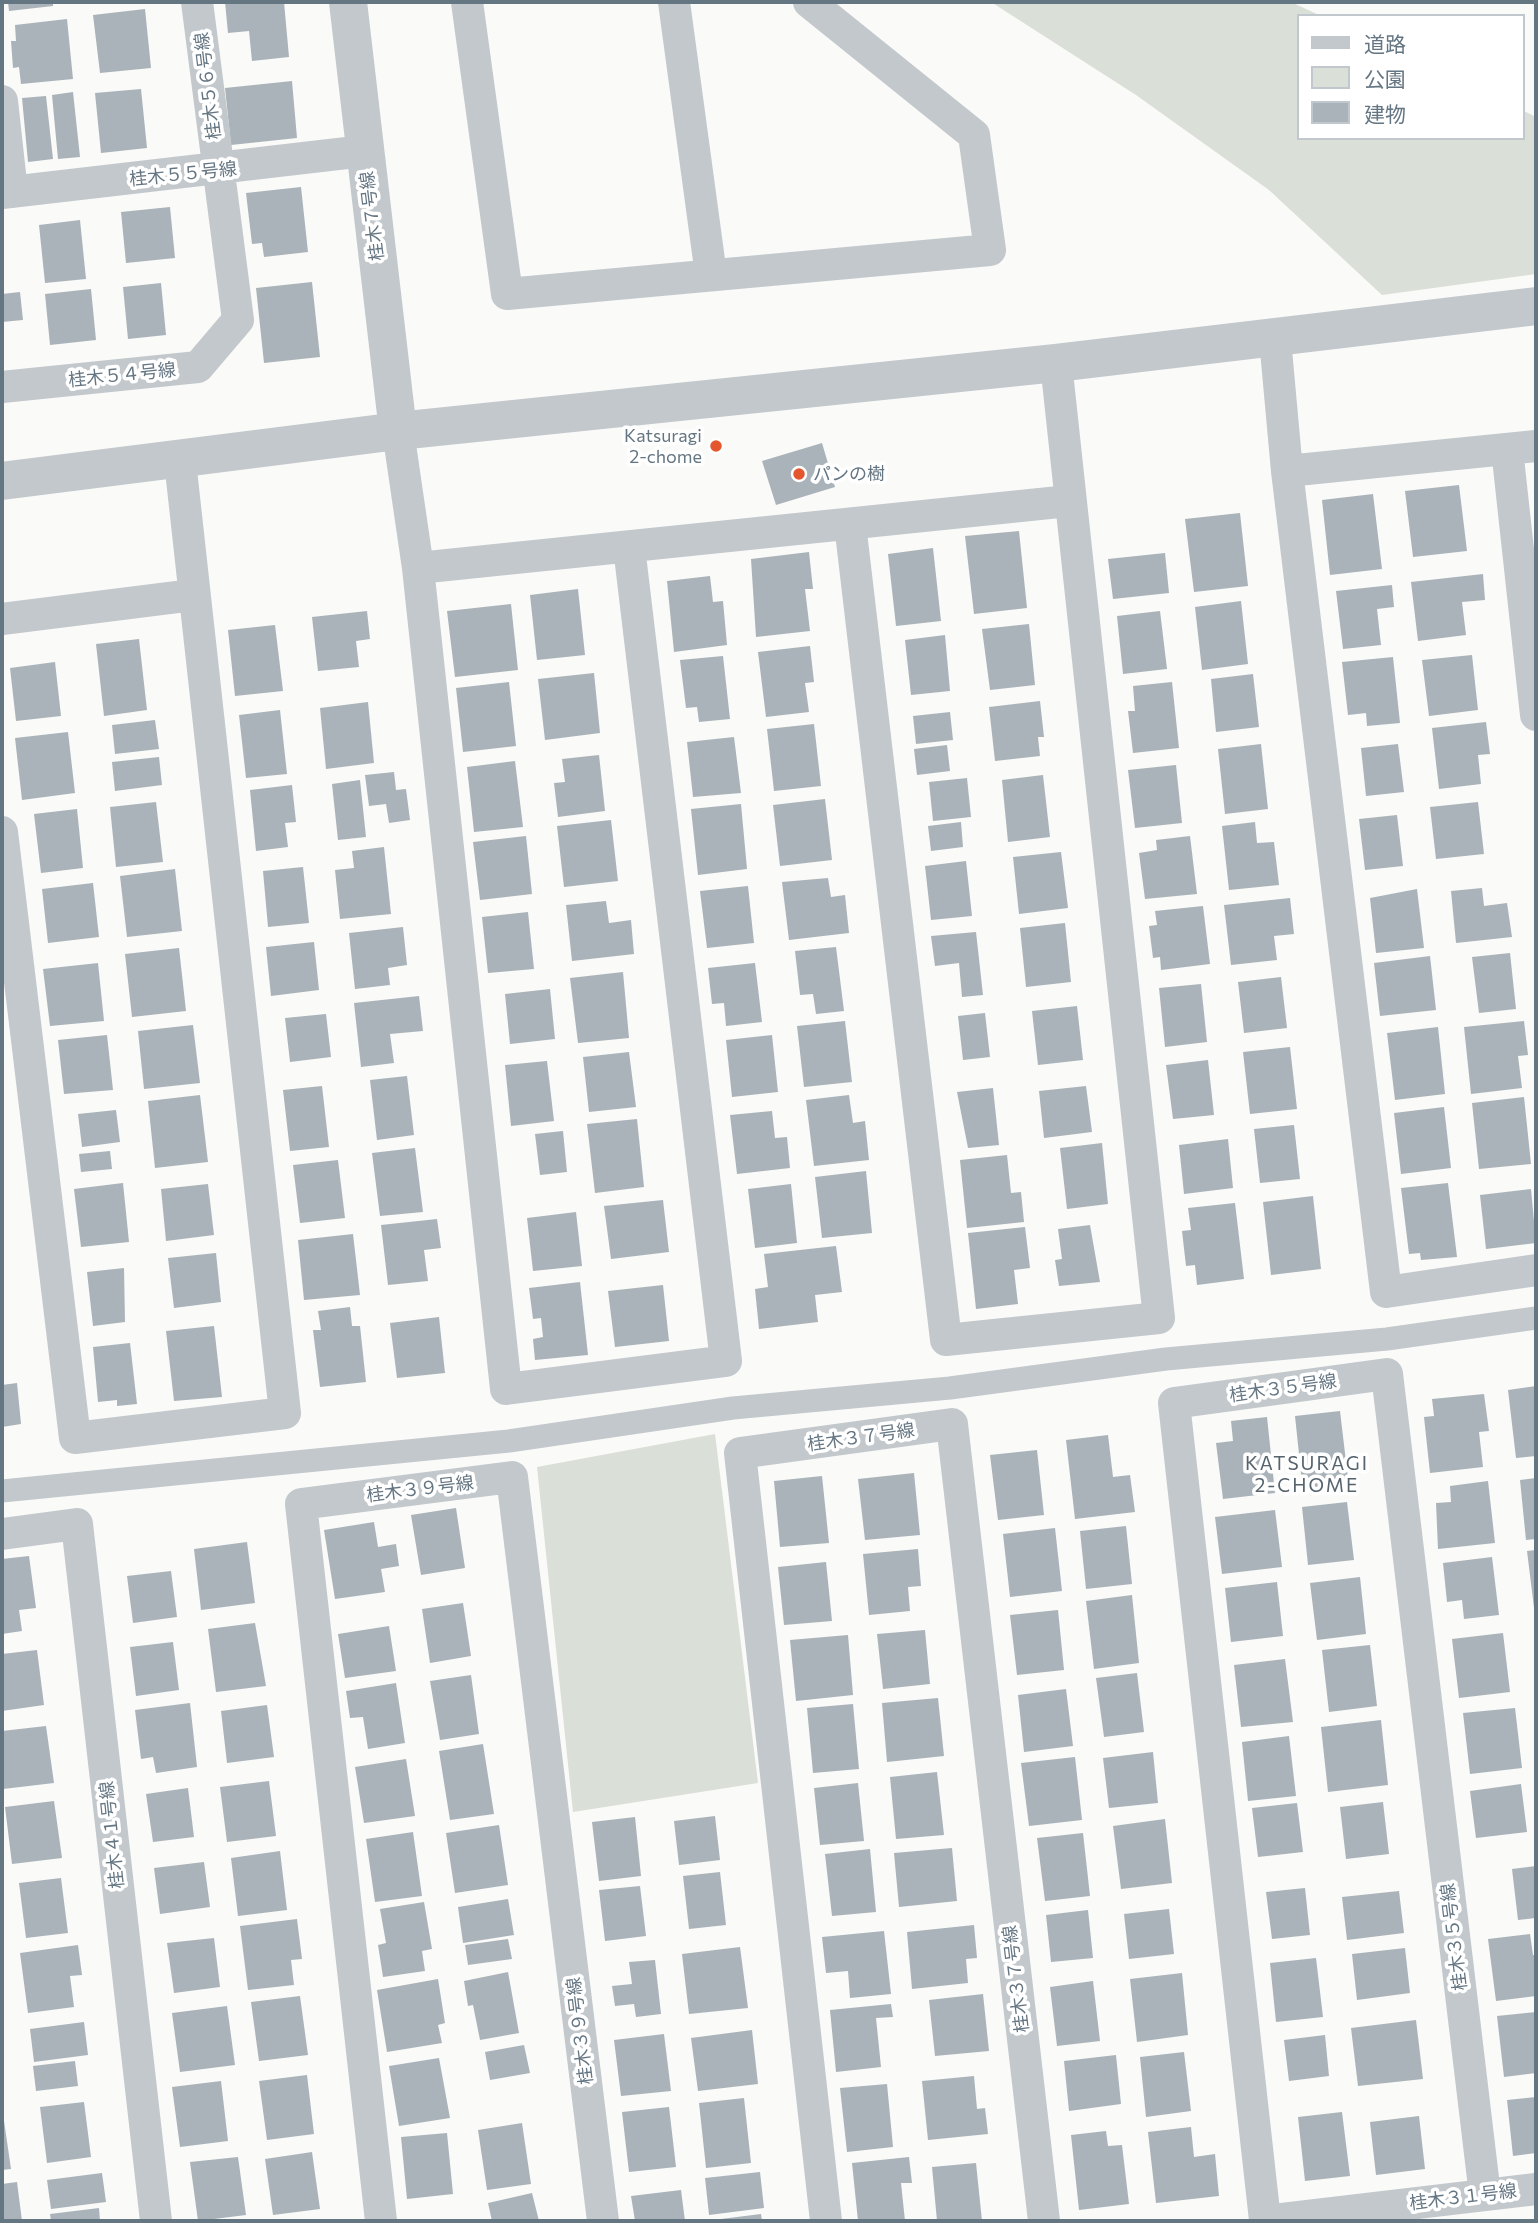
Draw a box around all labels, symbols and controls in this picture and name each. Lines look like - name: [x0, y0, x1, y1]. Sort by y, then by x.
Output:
- legend: [1296, 14, 1524, 140]
- street label: 桂木５６号線: [191, 31, 225, 141]
- text: 道路: [1364, 31, 1406, 56]
- text: 公園: [1364, 66, 1406, 91]
- text: 建物: [1364, 101, 1406, 126]
- street label: 桂木５５号線: [128, 158, 238, 190]
- street label: 桂木７号線: [356, 170, 388, 262]
- street label: 桂木５４号線: [67, 359, 177, 391]
- place label: Katsuragi 2-chome: [624, 425, 702, 467]
- marker: Katsuragi 2-chome: [708, 438, 724, 454]
- place label: パンの樹: [813, 463, 885, 485]
- marker: パンの樹: [791, 466, 807, 482]
- street label: 桂木３５号線: [1228, 1370, 1338, 1406]
- street label: 桂木３７号線: [806, 1419, 916, 1455]
- district label: KATSURAGI 2-CHOME: [1246, 1453, 1368, 1497]
- street label: 桂木３９号線: [365, 1472, 475, 1506]
- street label: 桂木４１号線: [96, 1780, 128, 1890]
- street label: 桂木３５号線: [1437, 1882, 1471, 1992]
- street label: 桂木３７号線: [999, 1924, 1033, 2034]
- street label: 桂木３９号線: [563, 1976, 597, 2086]
- street label: 桂木３１号線: [1408, 2180, 1518, 2214]

